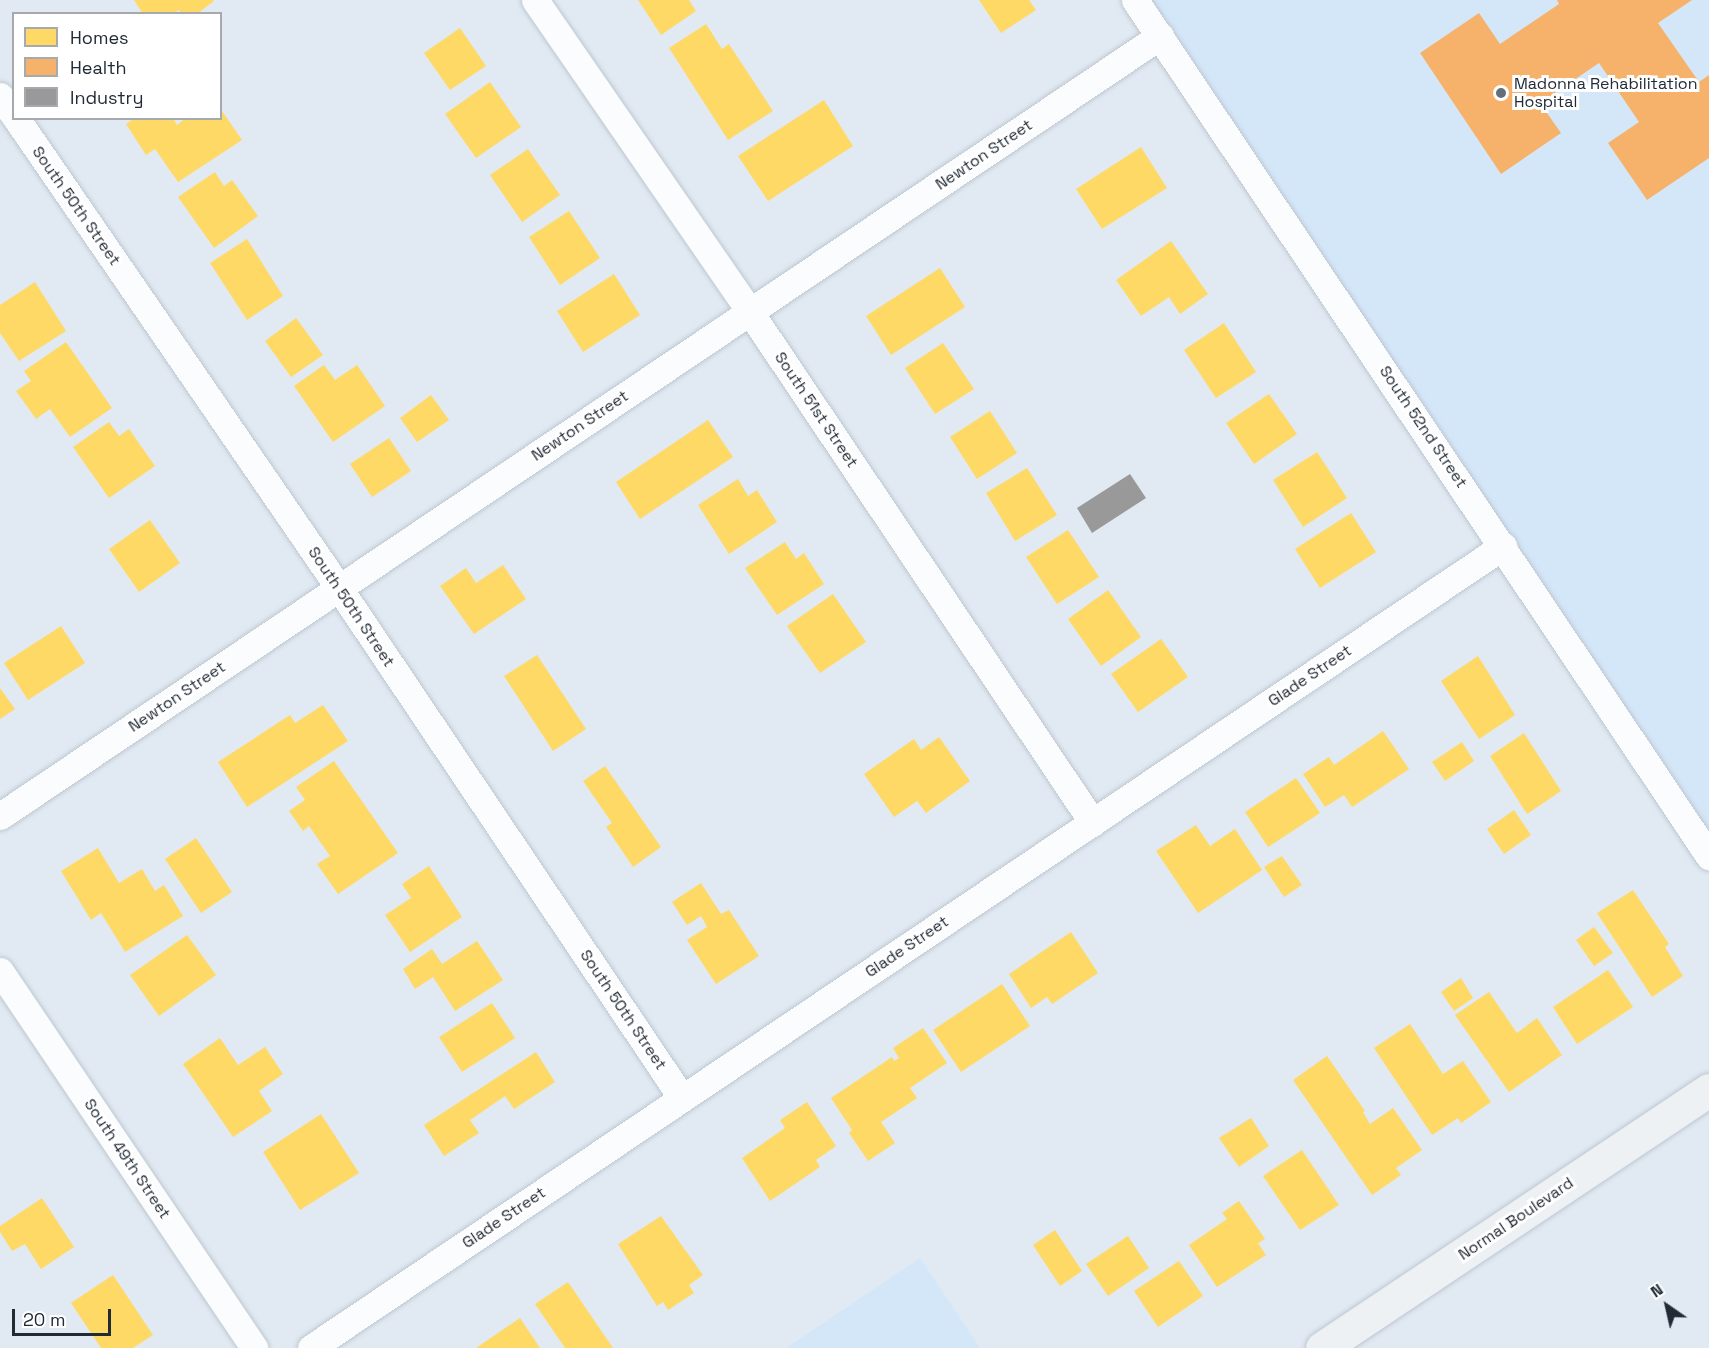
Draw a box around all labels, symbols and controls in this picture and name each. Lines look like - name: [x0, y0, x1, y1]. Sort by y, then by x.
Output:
- legend: [12, 12, 222, 120]
- text: Homes: [70, 26, 129, 49]
- text: Health: [70, 56, 127, 79]
- place label: Madonna Rehabilitation Hospital: [1514, 74, 1698, 112]
- marker: Madonna Rehabilitation Hospital: [1492, 84, 1510, 102]
- text: Industry: [70, 86, 143, 109]
- street label: Newton Street: [932, 116, 1036, 194]
- street label: South 50th Street: [28, 143, 124, 269]
- street label: South 51st Street: [770, 348, 862, 472]
- street label: South 52nd Street: [1375, 362, 1471, 492]
- street label: Newton Street: [528, 387, 632, 465]
- street label: South 50th Street: [304, 543, 398, 671]
- street label: Glade Street: [1265, 641, 1355, 711]
- street label: Newton Street: [125, 658, 229, 736]
- street label: Glade Street: [862, 912, 952, 982]
- street label: South 50th Street: [576, 946, 670, 1074]
- street label: South 49th Street: [80, 1095, 174, 1223]
- street label: Normal Boulevard: [1455, 1173, 1577, 1265]
- street label: Glade Street: [459, 1183, 549, 1253]
- north arrow: [1637, 1276, 1697, 1336]
- text: N: [1646, 1279, 1667, 1302]
- scale bar: [15, 1297, 114, 1335]
- text: 20 m: [23, 1308, 66, 1331]

